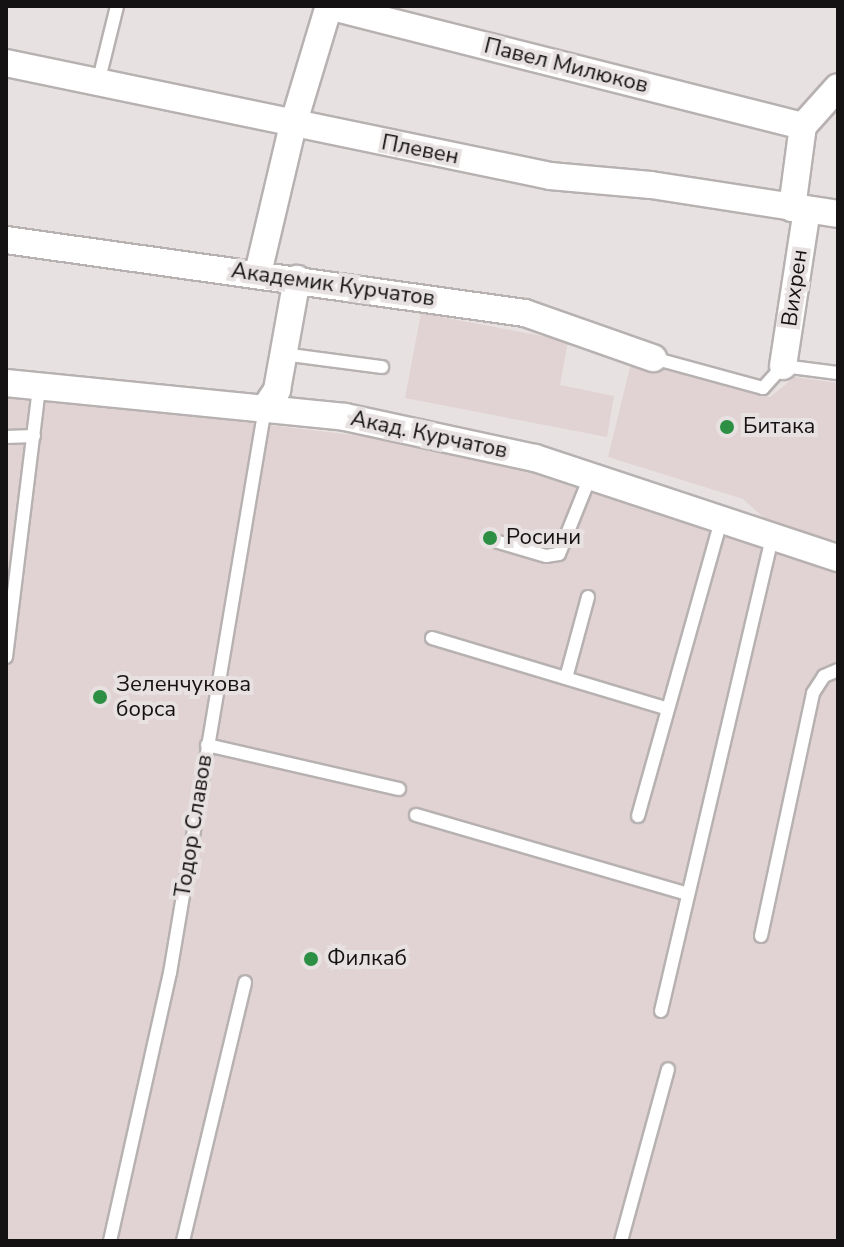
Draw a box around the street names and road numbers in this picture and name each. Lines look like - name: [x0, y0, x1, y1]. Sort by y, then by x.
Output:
- street label: Павел Милюков: [481, 33, 651, 99]
- street label: Плевен: [379, 130, 461, 170]
- street label: Вихрен: [777, 248, 813, 328]
- street label: Академик Курчатов: [229, 258, 437, 312]
- street label: Акад. Курчатов: [348, 406, 510, 464]
- street label: Тодор Славов: [170, 753, 218, 899]

